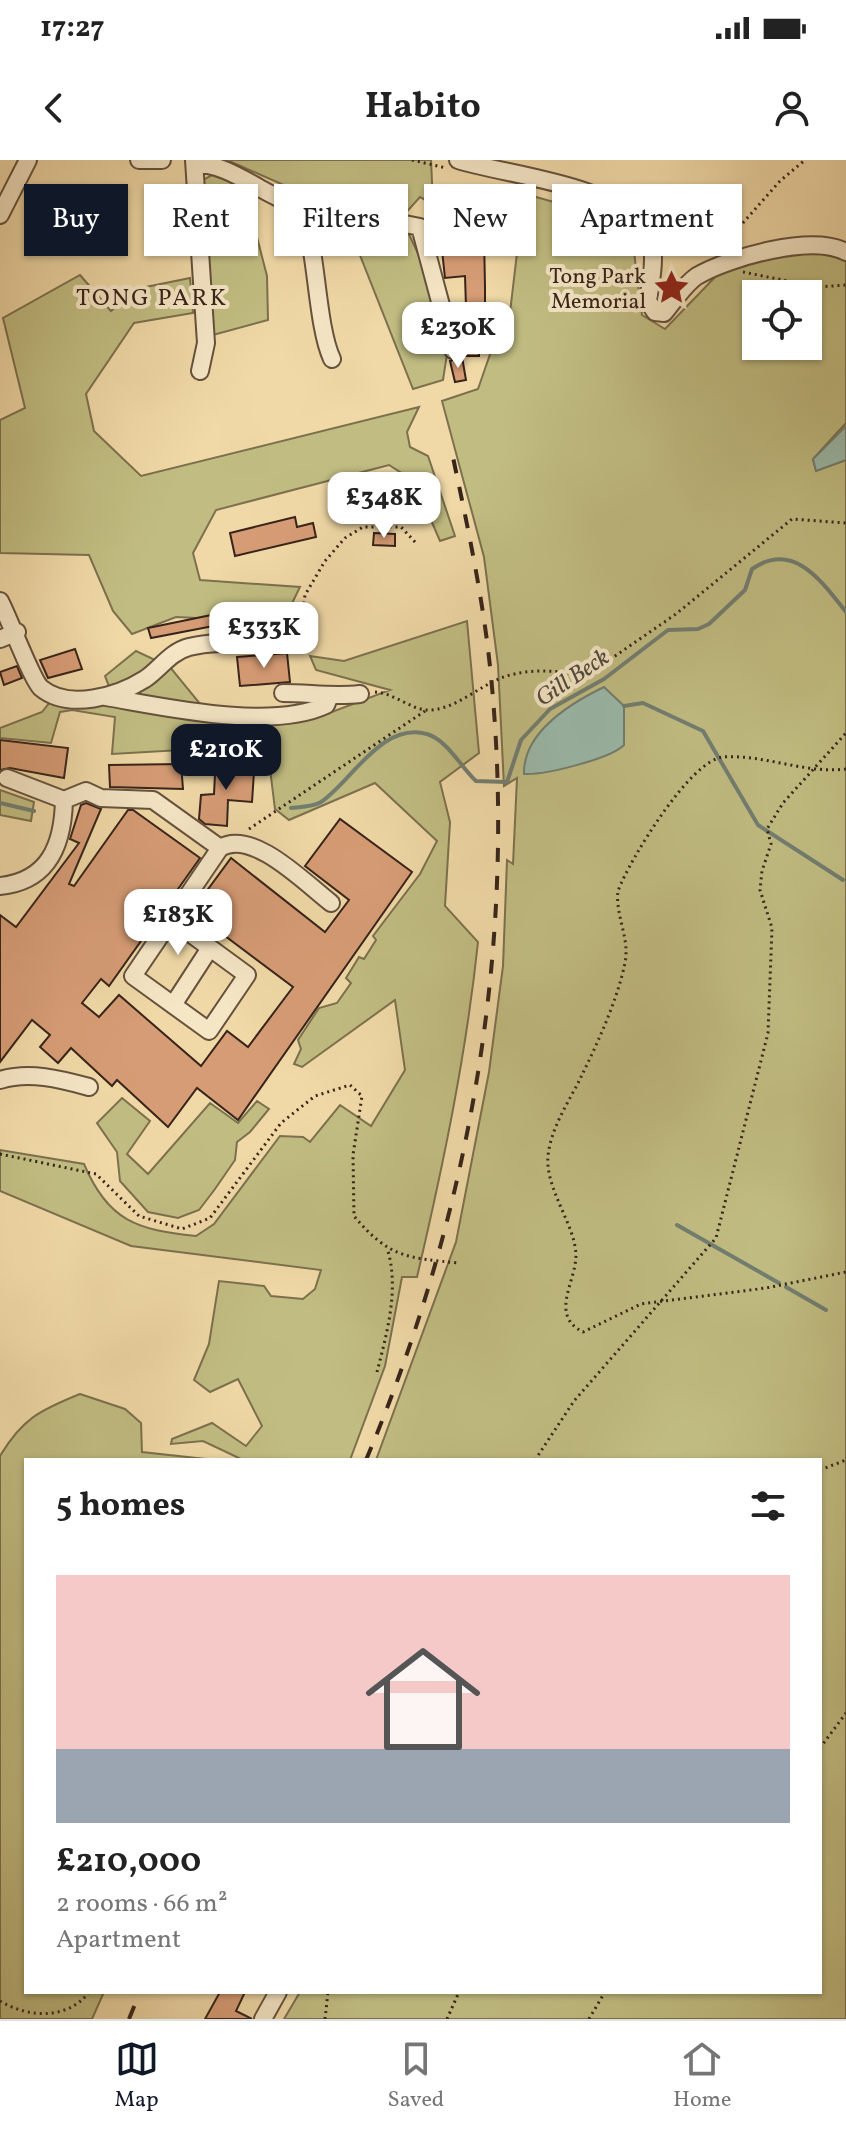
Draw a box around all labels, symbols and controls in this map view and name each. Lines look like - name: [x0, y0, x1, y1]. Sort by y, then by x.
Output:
- text: 17:27: [40, 7, 105, 49]
- text: Habito: [365, 83, 481, 133]
- icon: back: [32, 86, 76, 130]
- icon: person: [770, 86, 814, 130]
- chip: Buy: [24, 184, 128, 256]
- chip: Rent: [144, 184, 258, 256]
- chip: Filters: [274, 184, 408, 256]
- chip: New: [424, 184, 536, 256]
- chip: Apartment: [552, 184, 742, 256]
- place label: Tong Park Memorial: [549, 262, 646, 318]
- place icon: Tong Park Memorial: [653, 269, 691, 307]
- map controls: [742, 280, 822, 360]
- button: locate: [742, 280, 822, 360]
- district label: TONG PARK: [76, 282, 228, 316]
- pin: £230K: [402, 302, 514, 370]
- text: £230K: [420, 310, 496, 346]
- pin: £348K: [328, 472, 440, 540]
- text: £348K: [346, 480, 422, 516]
- pin: £333K: [208, 602, 320, 670]
- text: £333K: [227, 610, 301, 646]
- water label: Gill Beck: [529, 641, 617, 716]
- pin: £210K: [170, 724, 282, 792]
- text: £210K: [189, 732, 263, 768]
- pin: £183K: [122, 889, 234, 957]
- text: £183K: [142, 897, 214, 933]
- text: 5 homes: [56, 1483, 186, 1530]
- icon: filters: [746, 1484, 790, 1528]
- icon: home: [351, 1627, 495, 1771]
- text: £210,000: [56, 1839, 201, 1886]
- text: 2 rooms · 66 m²: [56, 1886, 228, 1922]
- text: Apartment: [56, 1922, 181, 1958]
- tab: Map: [115, 2037, 159, 2116]
- tab: Saved: [388, 2037, 444, 2116]
- tab: Home: [673, 2037, 731, 2116]

